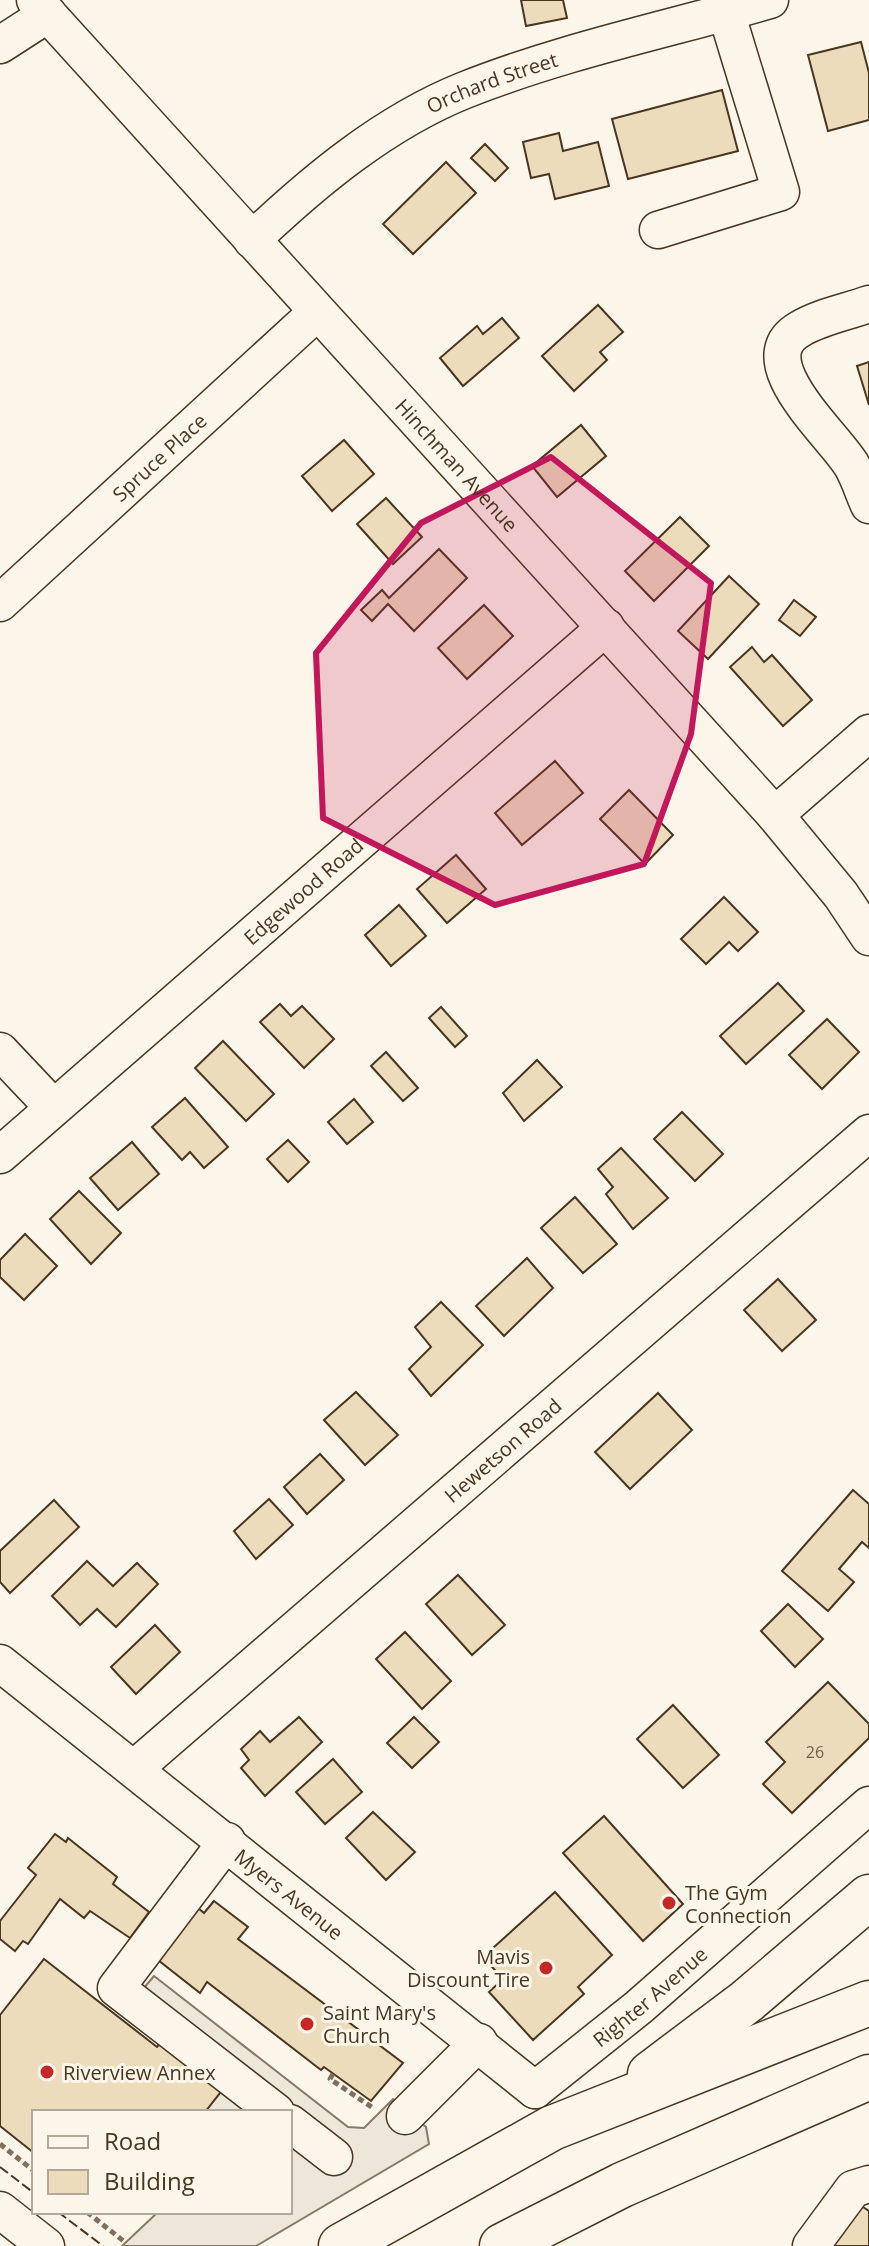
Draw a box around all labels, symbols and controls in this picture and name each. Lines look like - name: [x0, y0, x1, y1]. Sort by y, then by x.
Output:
- street label: Orchard Street: [422, 45, 561, 119]
- street label: Hinchman Avenue: [390, 393, 525, 537]
- street label: Spruce Place: [106, 407, 212, 507]
- street label: Edgewood Road: [238, 831, 369, 950]
- street label: Hewetson Road: [438, 1392, 567, 1508]
- house number: 26: [806, 1741, 824, 1763]
- street label: Myers Avenue: [229, 1842, 349, 1945]
- place label: The Gym Connection: [685, 1879, 791, 1929]
- marker: The Gym Connection: [660, 1894, 678, 1912]
- street label: Righter Avenue: [587, 1940, 712, 2053]
- place label: Mavis Discount Tire: [407, 1943, 530, 1993]
- marker: Mavis Discount Tire: [537, 1959, 555, 1977]
- place label: Saint Mary's Church: [323, 1999, 436, 2049]
- marker: Saint Mary's Church: [298, 2015, 316, 2033]
- place label: Riverview Annex: [63, 2059, 216, 2086]
- marker: Riverview Annex: [38, 2063, 56, 2081]
- legend: [32, 2110, 292, 2214]
- text: Road: [104, 2124, 161, 2157]
- text: Building: [104, 2164, 195, 2197]

